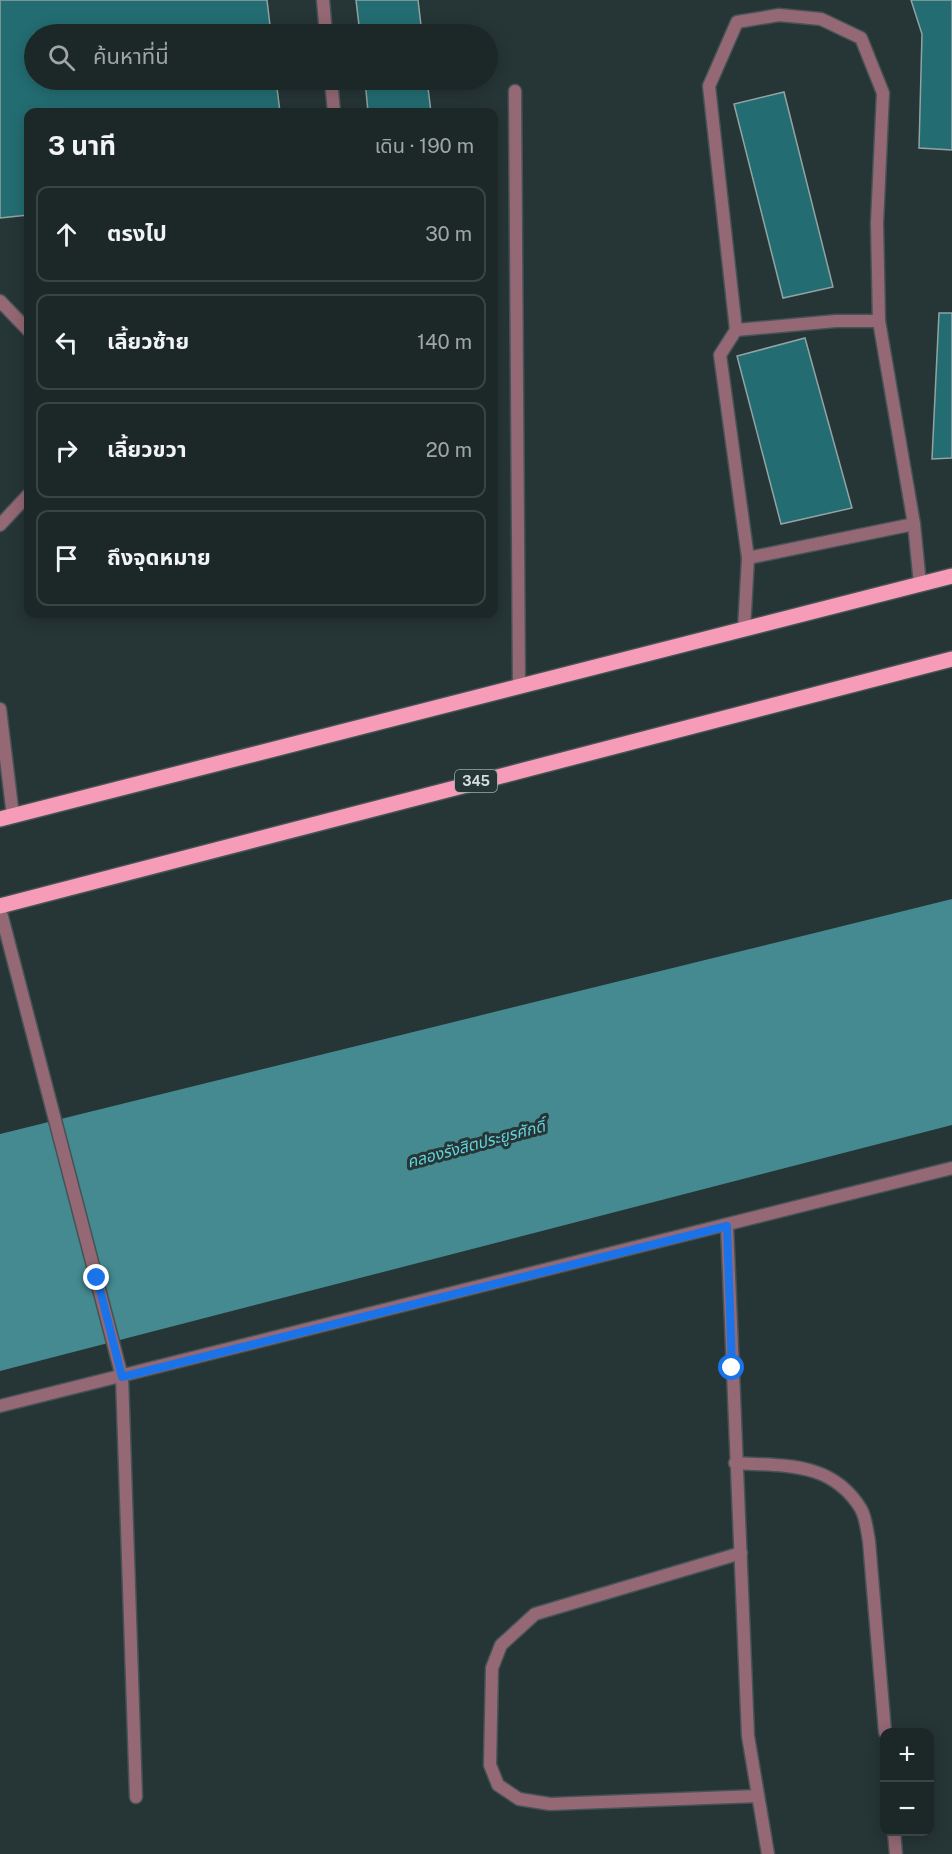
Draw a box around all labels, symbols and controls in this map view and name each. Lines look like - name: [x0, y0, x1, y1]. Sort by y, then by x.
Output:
- search box: [24, 24, 498, 90]
- icon: search: [45, 41, 78, 74]
- text: ค้นหาที่นี่: [93, 43, 169, 69]
- text: 3 นาที: [48, 130, 116, 161]
- text: เดิน · 190 m: [375, 134, 474, 158]
- icon: ahead: [50, 218, 83, 251]
- text: ตรงไป: [107, 220, 167, 246]
- text: 30 m: [425, 222, 472, 246]
- icon: left: [50, 326, 83, 359]
- text: เลี้ยวซ้าย: [107, 328, 189, 354]
- text: 140 m: [417, 330, 472, 354]
- icon: right: [50, 434, 83, 467]
- text: เลี้ยวขวา: [107, 436, 187, 462]
- text: 20 m: [426, 438, 472, 462]
- icon: arrive: [50, 542, 83, 575]
- text: ถึงจุดหมาย: [107, 544, 211, 570]
- road number: 345: [455, 770, 497, 792]
- water label: คลองรังสิตประยูรศักดิ์: [405, 1115, 551, 1173]
- route end: [83, 1264, 109, 1290]
- route start: [718, 1354, 744, 1380]
- map controls: [880, 1728, 934, 1836]
- button: +: [880, 1728, 934, 1782]
- button: −: [880, 1782, 934, 1836]

